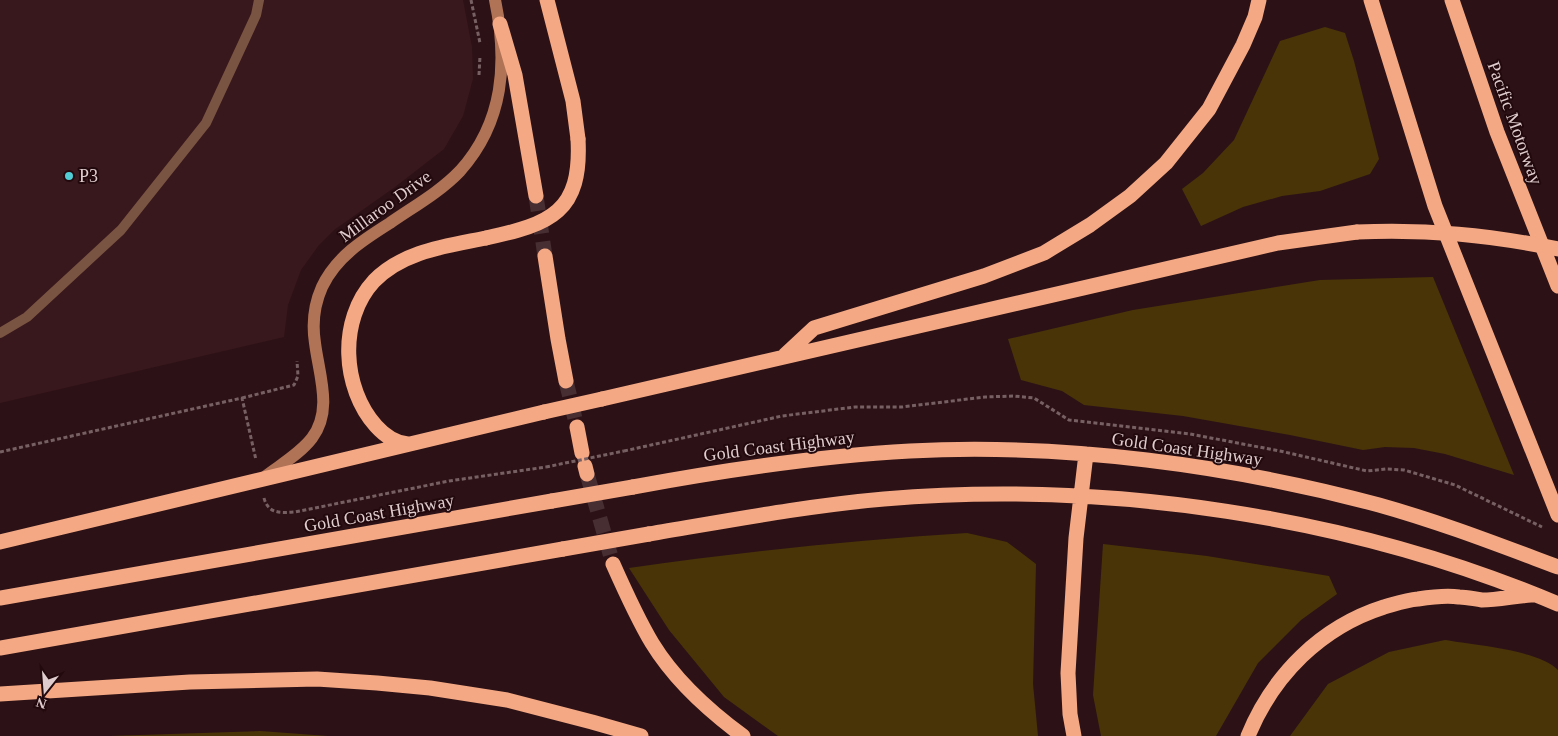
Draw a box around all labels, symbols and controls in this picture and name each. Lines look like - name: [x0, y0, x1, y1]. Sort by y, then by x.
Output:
- street label: Pacific Motorway: [1483, 59, 1547, 187]
- place label: P3: [79, 166, 98, 186]
- street label: Millaroo Drive: [335, 166, 435, 246]
- marker: P3: [63, 170, 75, 182]
- street label: Gold Coast Highway: [702, 427, 856, 465]
- street label: Gold Coast Highway: [1110, 429, 1264, 469]
- street label: Gold Coast Highway: [302, 490, 456, 536]
- north arrow: [20, 666, 70, 716]
- text: N: [34, 694, 48, 712]

